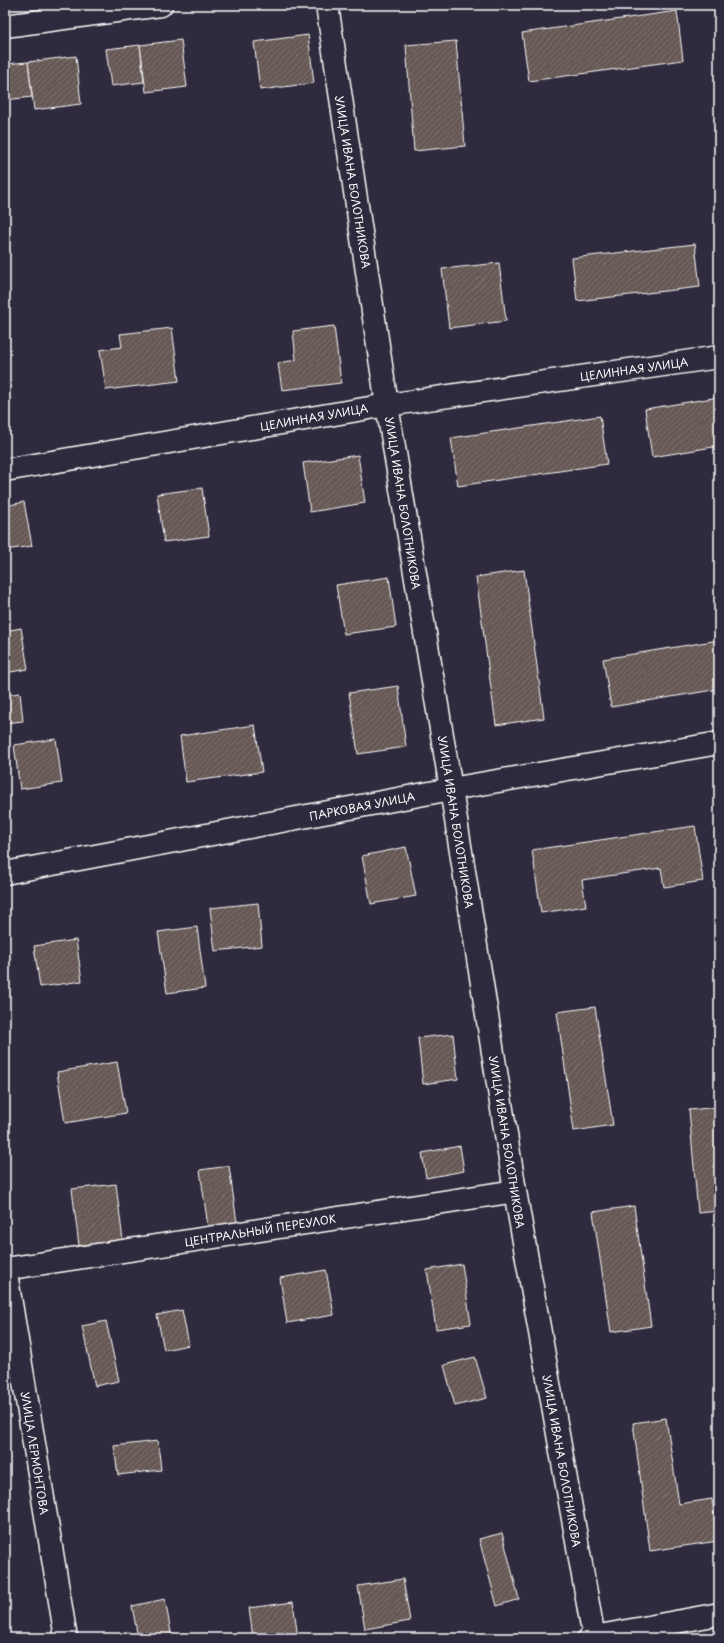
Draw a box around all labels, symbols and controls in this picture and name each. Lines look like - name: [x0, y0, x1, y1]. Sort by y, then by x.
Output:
- street label: УЛИЦА ИВАНА БОЛОТНИКОВА: [331, 94, 375, 270]
- street label: ЦЕЛИННАЯ УЛИЦА: [579, 353, 690, 385]
- street label: ЦЕЛИННАЯ УЛИЦА: [259, 399, 370, 435]
- street label: УЛИЦА ИВАНА БОЛОТНИКОВА: [381, 415, 425, 591]
- street label: УЛИЦА ИВАНА БОЛОТНИКОВА: [434, 734, 478, 910]
- street label: ПАРКОВАЯ УЛИЦА: [308, 787, 417, 825]
- street label: УЛИЦА ИВАНА БОЛОТНИКОВА: [485, 1054, 529, 1230]
- street label: ЦЕНТРАЛЬНЫЙ ПЕРЕУЛОК: [183, 1210, 337, 1250]
- street label: УЛИЦА ИВАНА БОЛОТНИКОВА: [538, 1374, 586, 1548]
- street label: УЛИЦА ЛЕРМОНТОВА: [17, 1390, 53, 1516]

